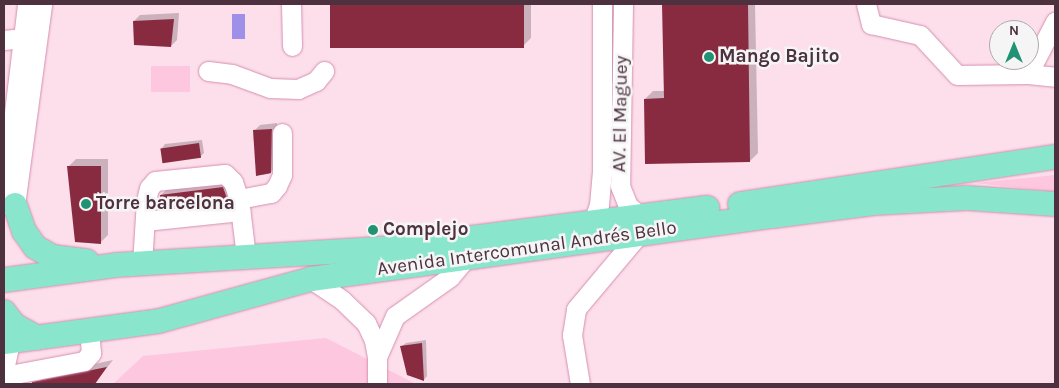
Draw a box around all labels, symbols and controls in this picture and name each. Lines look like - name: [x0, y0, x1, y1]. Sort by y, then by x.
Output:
- north arrow: [989, 20, 1039, 70]
- text: N: [1009, 22, 1019, 39]
- place label: Mango Bajito: [719, 46, 839, 68]
- marker: Mango Bajito: [703, 51, 715, 63]
- street label: AV. El Maguey: [609, 55, 633, 173]
- place label: Torre barcelona: [96, 193, 235, 215]
- marker: Torre barcelona: [80, 198, 92, 210]
- street label: Avenida Intercomunal Andrés Bello: [376, 217, 678, 281]
- place label: Complejo: [383, 219, 468, 241]
- marker: Complejo: [367, 224, 379, 236]

